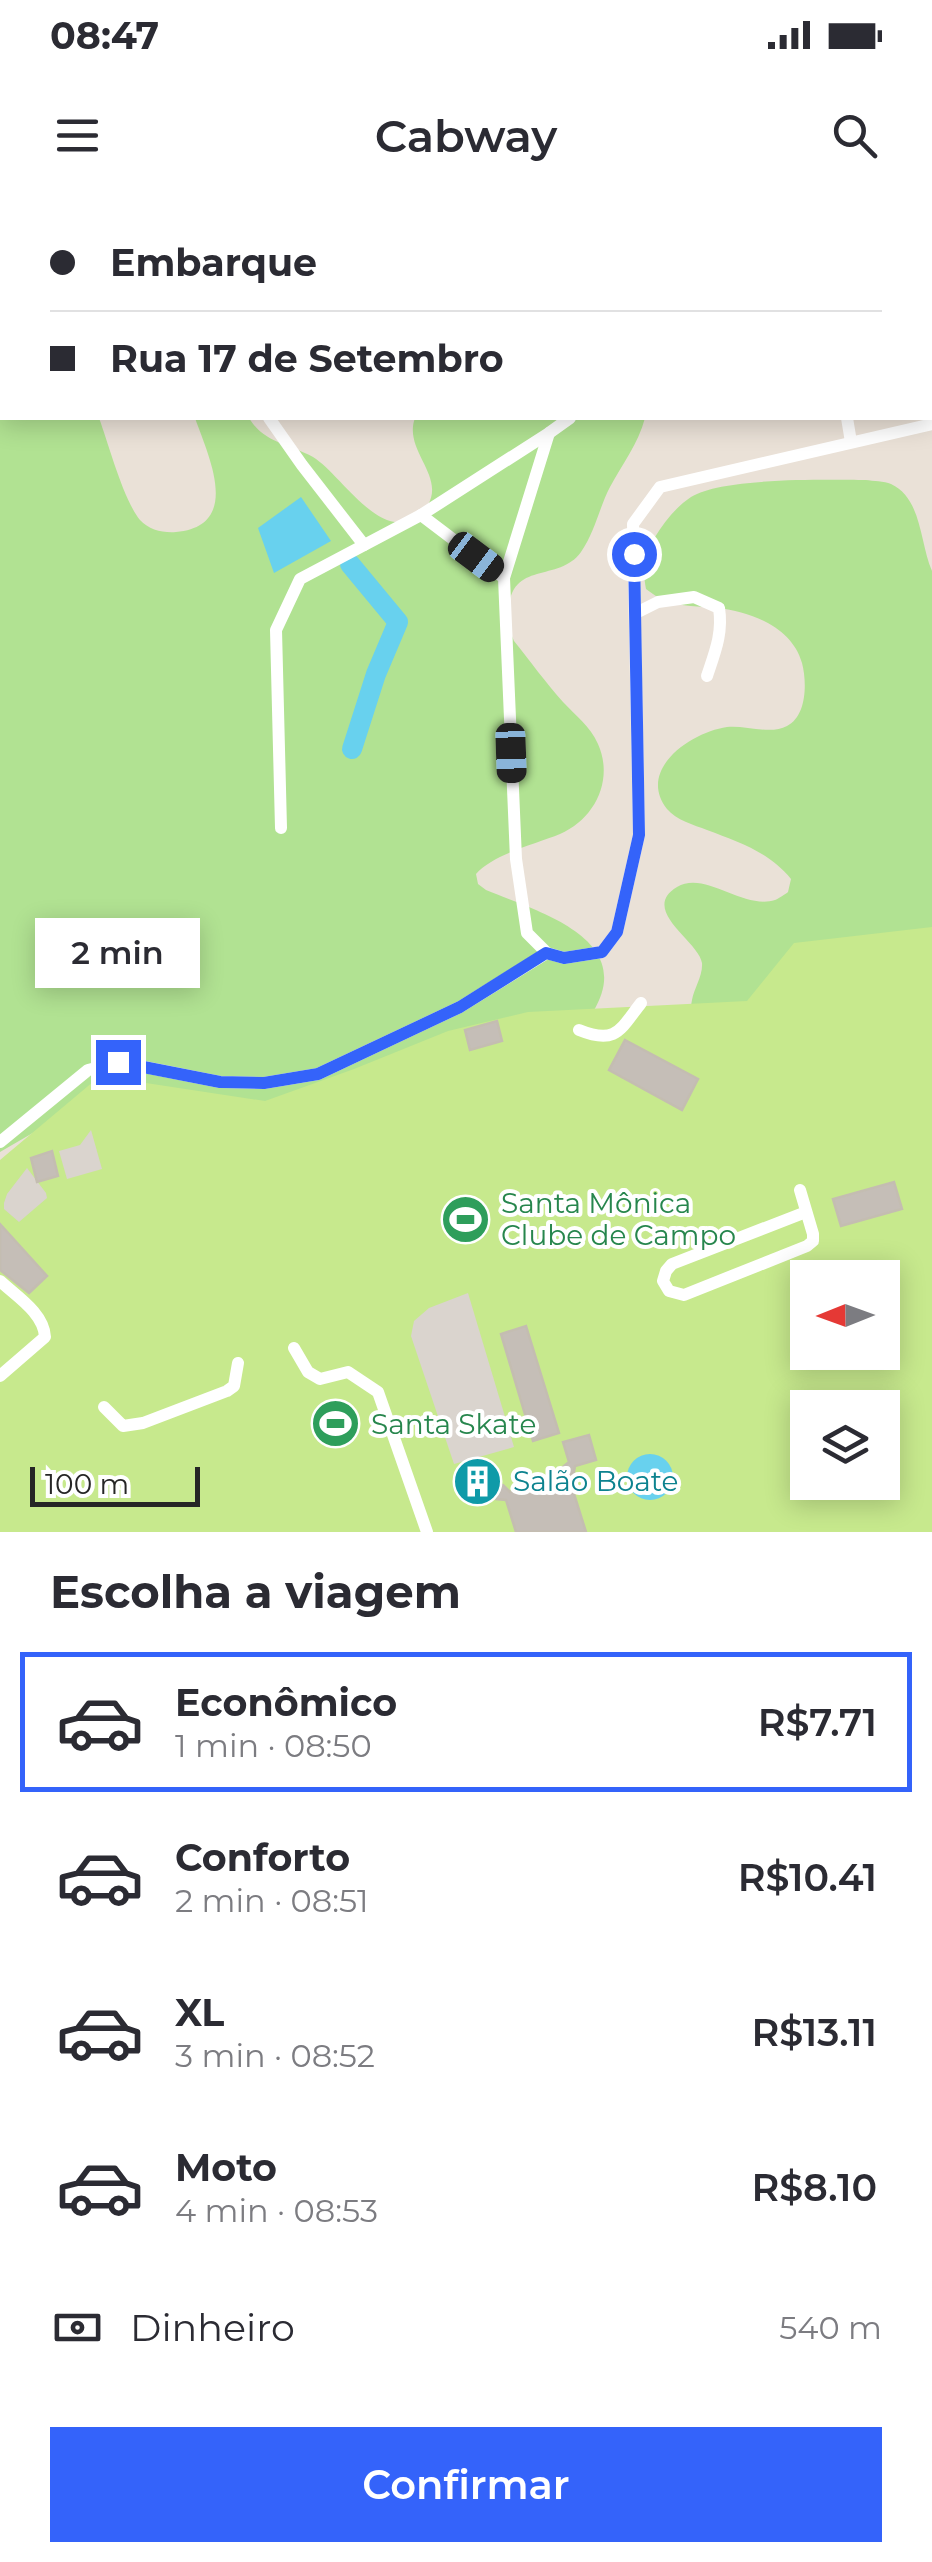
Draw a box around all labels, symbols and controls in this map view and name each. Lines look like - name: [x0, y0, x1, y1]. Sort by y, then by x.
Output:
- text: 08:47: [50, 12, 159, 59]
- icon: menu: [50, 108, 105, 163]
- text: Cabway: [375, 108, 557, 163]
- icon: search: [827, 108, 882, 163]
- text: Embarque: [110, 239, 317, 286]
- text: Rua 17 de Setembro: [110, 335, 504, 382]
- car: [443, 527, 509, 587]
- route start: [612, 532, 657, 577]
- car: [495, 722, 527, 784]
- callout: 2 min: [36, 917, 200, 987]
- text: 2 min: [71, 933, 164, 972]
- route end: [96, 1040, 141, 1085]
- place label: Santa Mônica Clube de Campo: [501, 1186, 736, 1252]
- sports icon: Santa Mônica Clube de Campo: [440, 1193, 492, 1245]
- north arrow: [790, 1260, 900, 1370]
- map controls: [790, 1260, 900, 1500]
- button: layers: [790, 1390, 900, 1500]
- sports icon: Santa Skate: [310, 1398, 362, 1450]
- place label: Santa Skate: [371, 1407, 536, 1441]
- building icon: Salão Boate: [452, 1455, 504, 1507]
- scale bar: [30, 1462, 200, 1506]
- place label: Salão Boate: [513, 1464, 679, 1498]
- text: 100 m: [45, 1467, 129, 1501]
- text: Escolha a viagem: [50, 1564, 461, 1619]
- icon: car: [55, 1677, 145, 1767]
- text: Econômico: [175, 1679, 397, 1726]
- text: R$7.71: [758, 1699, 877, 1746]
- text: 1 min · 08:50: [175, 1726, 372, 1765]
- icon: car: [55, 1832, 145, 1922]
- text: Conforto: [175, 1834, 350, 1881]
- text: R$10.41: [738, 1854, 877, 1901]
- text: 2 min · 08:51: [175, 1881, 369, 1920]
- icon: car: [55, 1987, 145, 2077]
- text: XL: [175, 1989, 224, 2036]
- text: R$13.11: [751, 2009, 877, 2056]
- text: 3 min · 08:52: [175, 2036, 375, 2075]
- icon: car: [55, 2142, 145, 2232]
- text: Moto: [175, 2144, 277, 2191]
- text: R$8.10: [751, 2164, 877, 2211]
- text: 4 min · 08:53: [175, 2191, 378, 2230]
- icon: cash: [50, 2300, 105, 2355]
- text: Dinheiro: [130, 2304, 295, 2351]
- text: 540 m: [779, 2308, 882, 2347]
- button: Confirmar: [50, 2427, 882, 2542]

